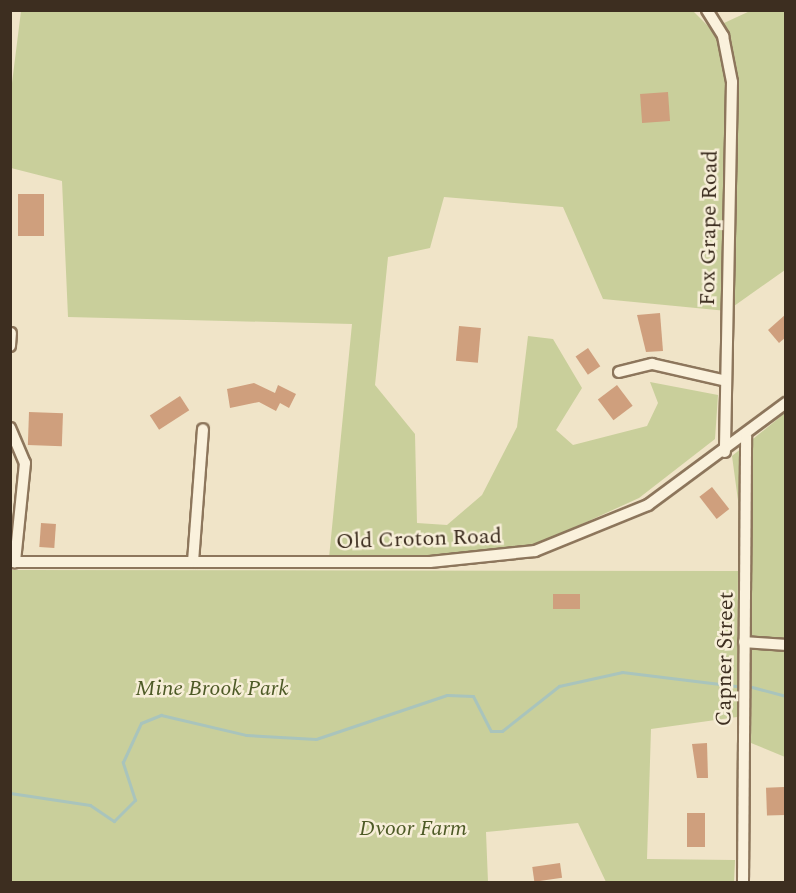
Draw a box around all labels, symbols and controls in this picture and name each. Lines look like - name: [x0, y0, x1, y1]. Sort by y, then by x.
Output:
- street label: Fox Grape Road: [694, 150, 724, 306]
- street label: Old Croton Road: [336, 523, 502, 555]
- street label: Capner Street: [711, 591, 739, 727]
- park label: Mine Brook Park: [135, 676, 289, 702]
- park label: Dvoor Farm: [359, 816, 467, 842]

